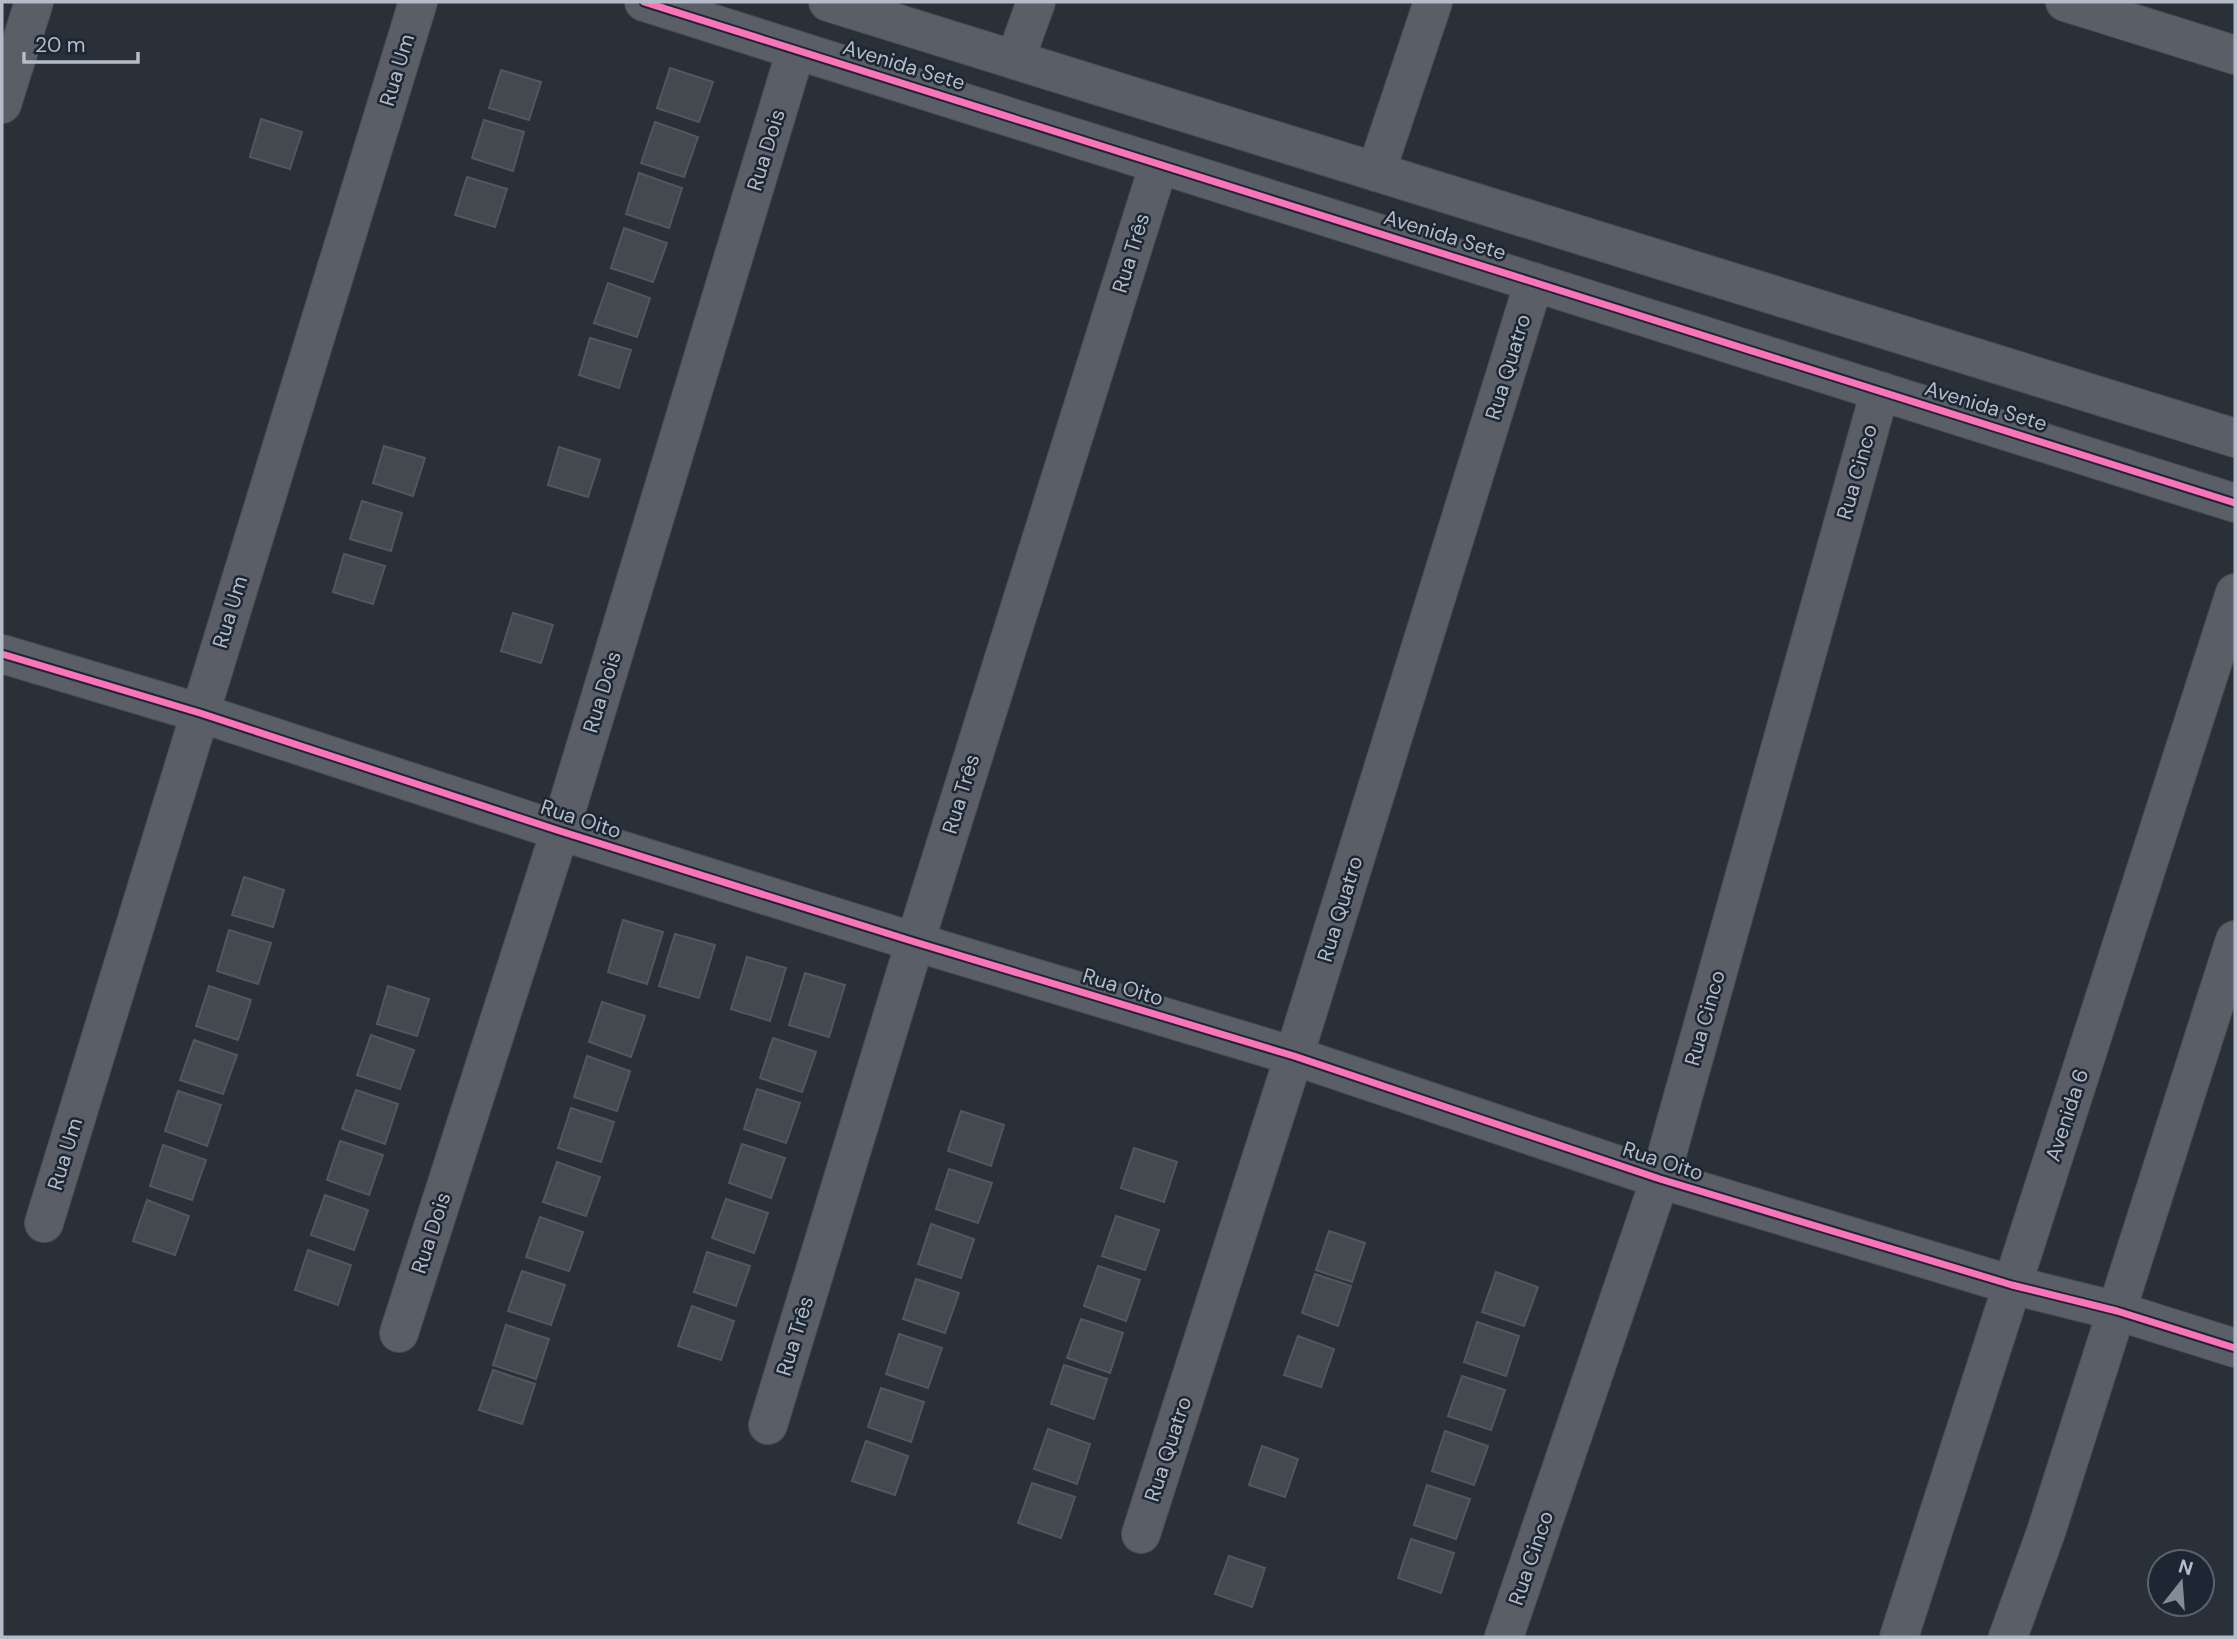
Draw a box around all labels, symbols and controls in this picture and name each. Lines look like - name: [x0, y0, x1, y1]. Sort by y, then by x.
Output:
- scale bar: [24, 21, 138, 65]
- text: 20 m: [35, 31, 86, 59]
- street label: Rua Um: [373, 31, 421, 109]
- street label: Avenida Sete: [840, 33, 969, 97]
- street label: Rua Dois: [740, 106, 792, 194]
- street label: Avenida Sete: [1381, 203, 1510, 267]
- street label: Rua Três: [1106, 210, 1156, 296]
- street label: Rua Quatro: [1479, 311, 1537, 423]
- street label: Avenida Sete: [1922, 374, 2051, 438]
- street label: Rua Cinco: [1830, 421, 1884, 523]
- street label: Rua Um: [206, 573, 254, 651]
- street label: Rua Dois: [576, 648, 628, 736]
- street label: Rua Três: [936, 751, 986, 837]
- street label: Rua Oito: [537, 793, 625, 845]
- street label: Rua Quatro: [1311, 853, 1369, 965]
- street label: Rua Oito: [1079, 961, 1167, 1013]
- street label: Rua Cinco: [1678, 967, 1732, 1069]
- street label: Avenida 6: [2039, 1065, 2095, 1165]
- street label: Rua Um: [41, 1115, 89, 1193]
- street label: Rua Oito: [1619, 1135, 1707, 1187]
- street label: Rua Dois: [405, 1189, 457, 1277]
- street label: Rua Três: [770, 1293, 820, 1379]
- street label: Rua Quatro: [1138, 1393, 1198, 1505]
- street label: Rua Cinco: [1502, 1507, 1560, 1609]
- north arrow: [2146, 1548, 2216, 1618]
- text: N: [2176, 1553, 2196, 1581]

